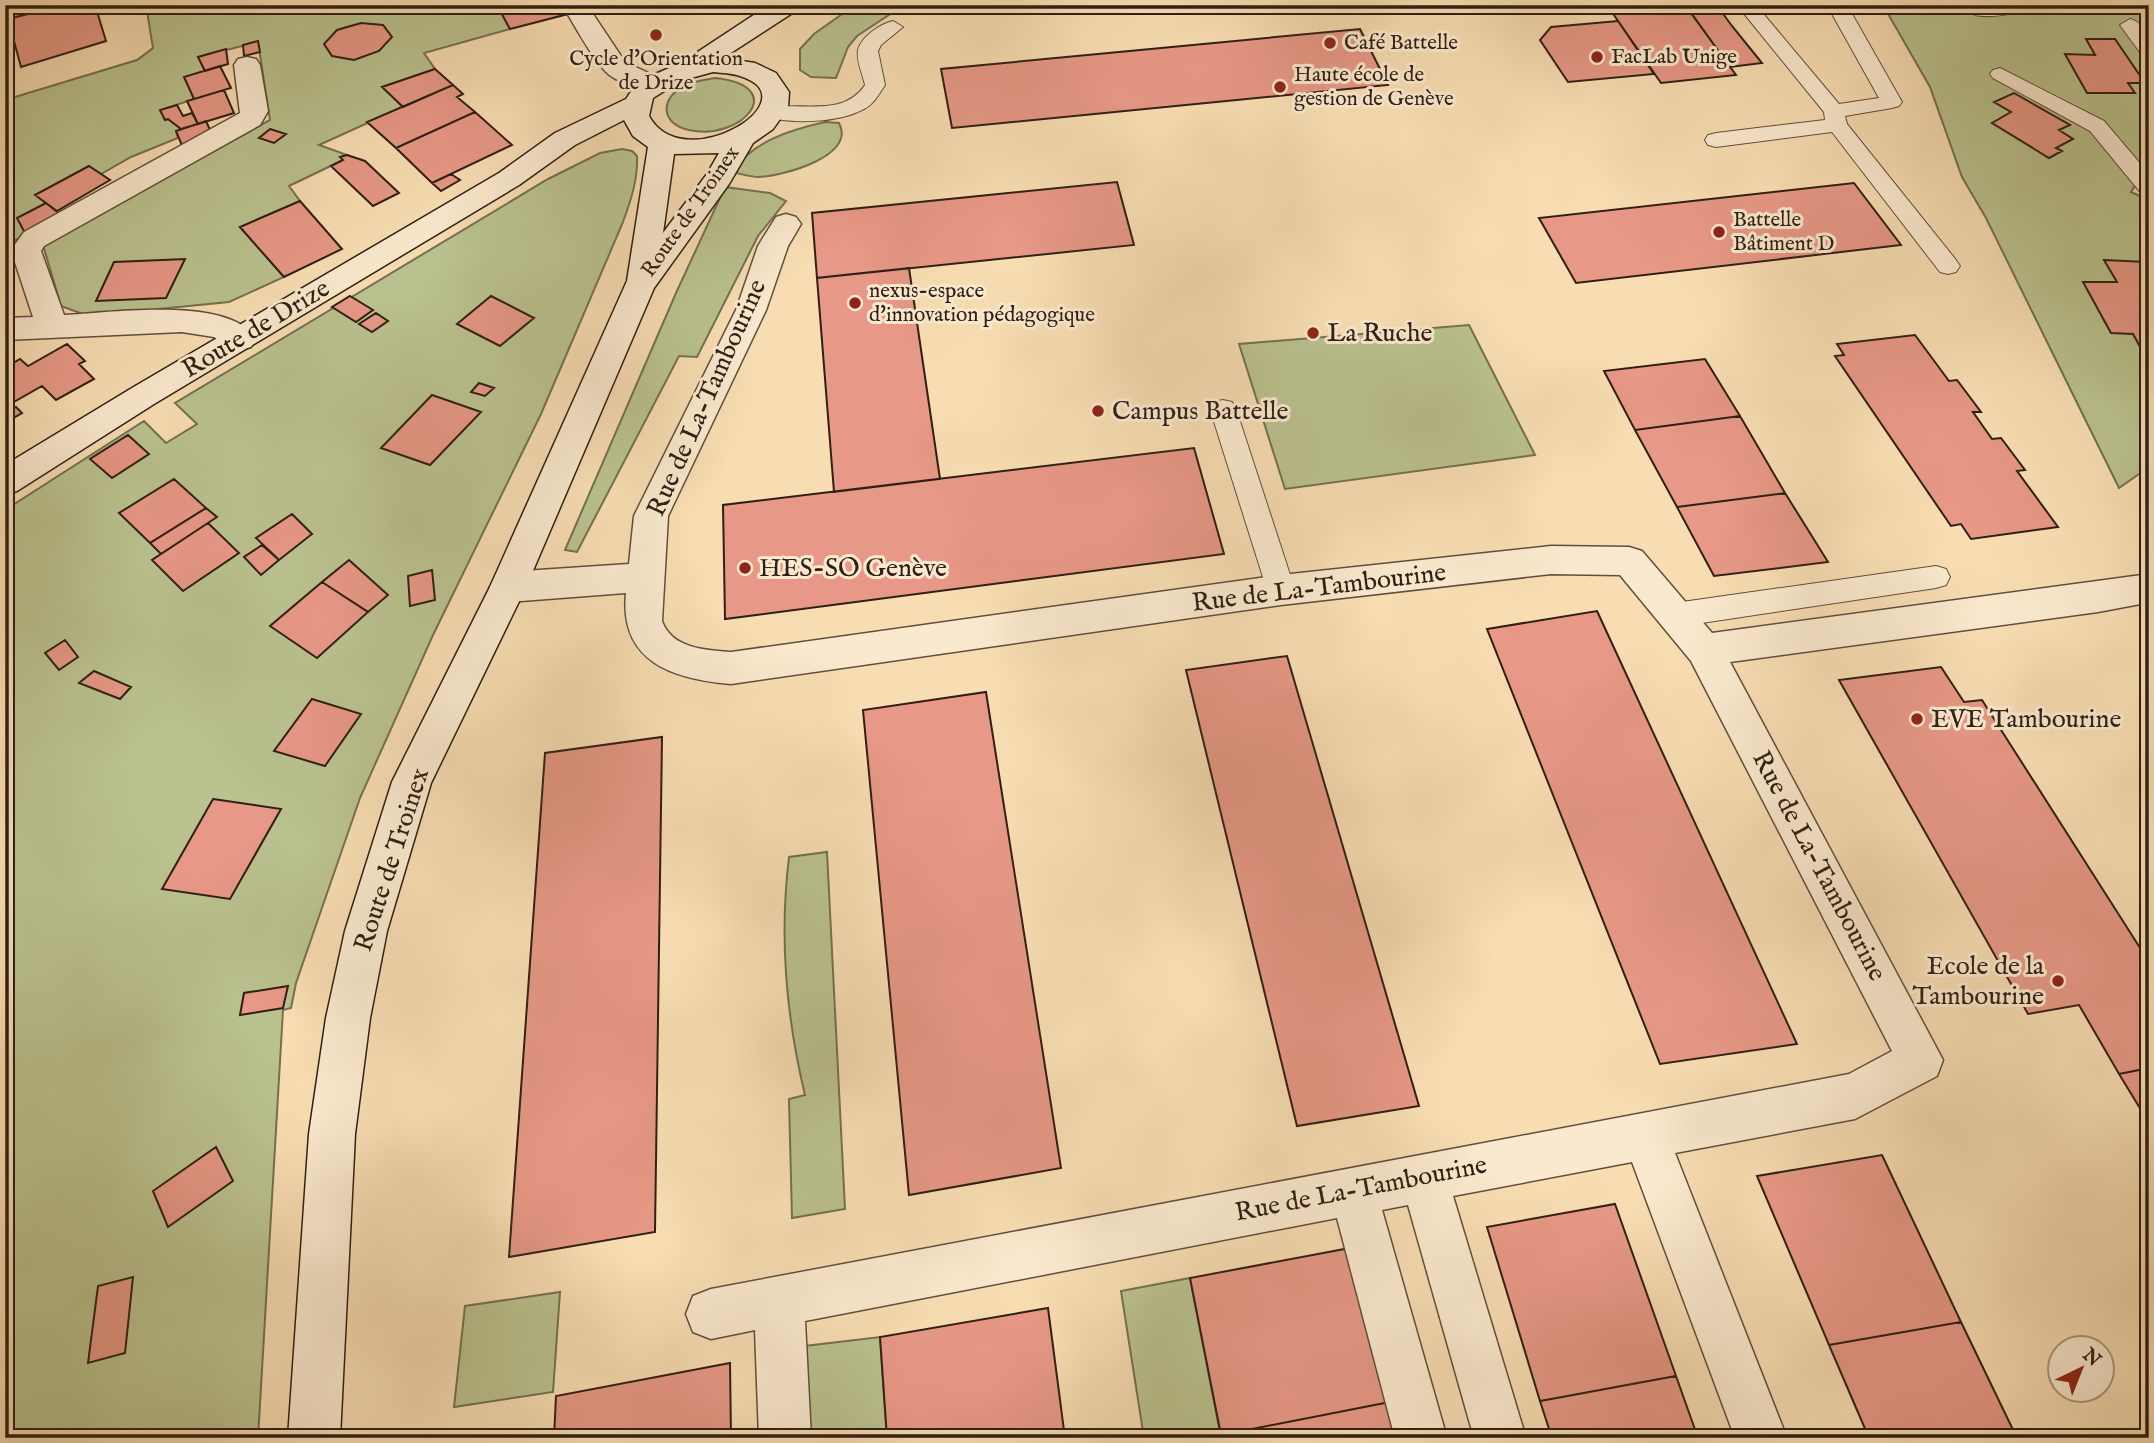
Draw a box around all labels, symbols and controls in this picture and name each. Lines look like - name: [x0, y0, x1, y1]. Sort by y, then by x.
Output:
- marker: Cycle d'Orientation de Drize: [648, 27, 664, 43]
- place label: Café Battelle: [1344, 30, 1458, 57]
- marker: Café Battelle: [1322, 35, 1338, 51]
- place label: FacLab Unige: [1611, 44, 1737, 71]
- place label: Cycle d'Orientation de Drize: [569, 46, 743, 97]
- marker: FacLab Unige: [1589, 49, 1605, 65]
- place label: Haute école de gestion de Genève: [1294, 62, 1454, 113]
- marker: Haute école de gestion de Genève: [1272, 79, 1288, 95]
- street label: Route de Troinex: [636, 141, 746, 283]
- place label: Battelle Bâtiment D: [1733, 207, 1834, 258]
- marker: Battelle Bâtiment D: [1711, 224, 1727, 240]
- street label: Route de Drize: [176, 272, 336, 386]
- street label: Rue de La-Tambourine: [640, 274, 774, 522]
- place label: nexus-espace d'innovation pédagogique: [869, 278, 1095, 329]
- marker: nexus-espace d'innovation pédagogique: [847, 295, 863, 311]
- place label: La Ruche: [1327, 317, 1432, 350]
- marker: La Ruche: [1305, 325, 1321, 341]
- place label: Campus Battelle: [1112, 395, 1289, 428]
- marker: Campus Battelle: [1090, 403, 1106, 419]
- place label: HES-SO Genève: [759, 552, 947, 585]
- street label: Rue de La-Tambourine: [1190, 556, 1448, 620]
- marker: HES-SO Genève: [737, 560, 753, 576]
- place label: EVE Tambourine: [1931, 703, 2121, 736]
- marker: EVE Tambourine: [1909, 711, 1925, 727]
- street label: Rue de La-Tambourine: [1744, 745, 1894, 987]
- street label: Route de Troinex: [347, 764, 437, 956]
- place label: Ecole de la Tambourine: [1912, 950, 2045, 1013]
- marker: Ecole de la Tambourine: [2050, 973, 2066, 989]
- street label: Rue de La-Tambourine: [1232, 1148, 1490, 1230]
- north arrow: [2046, 1334, 2116, 1404]
- text: N: [2076, 1343, 2106, 1373]

